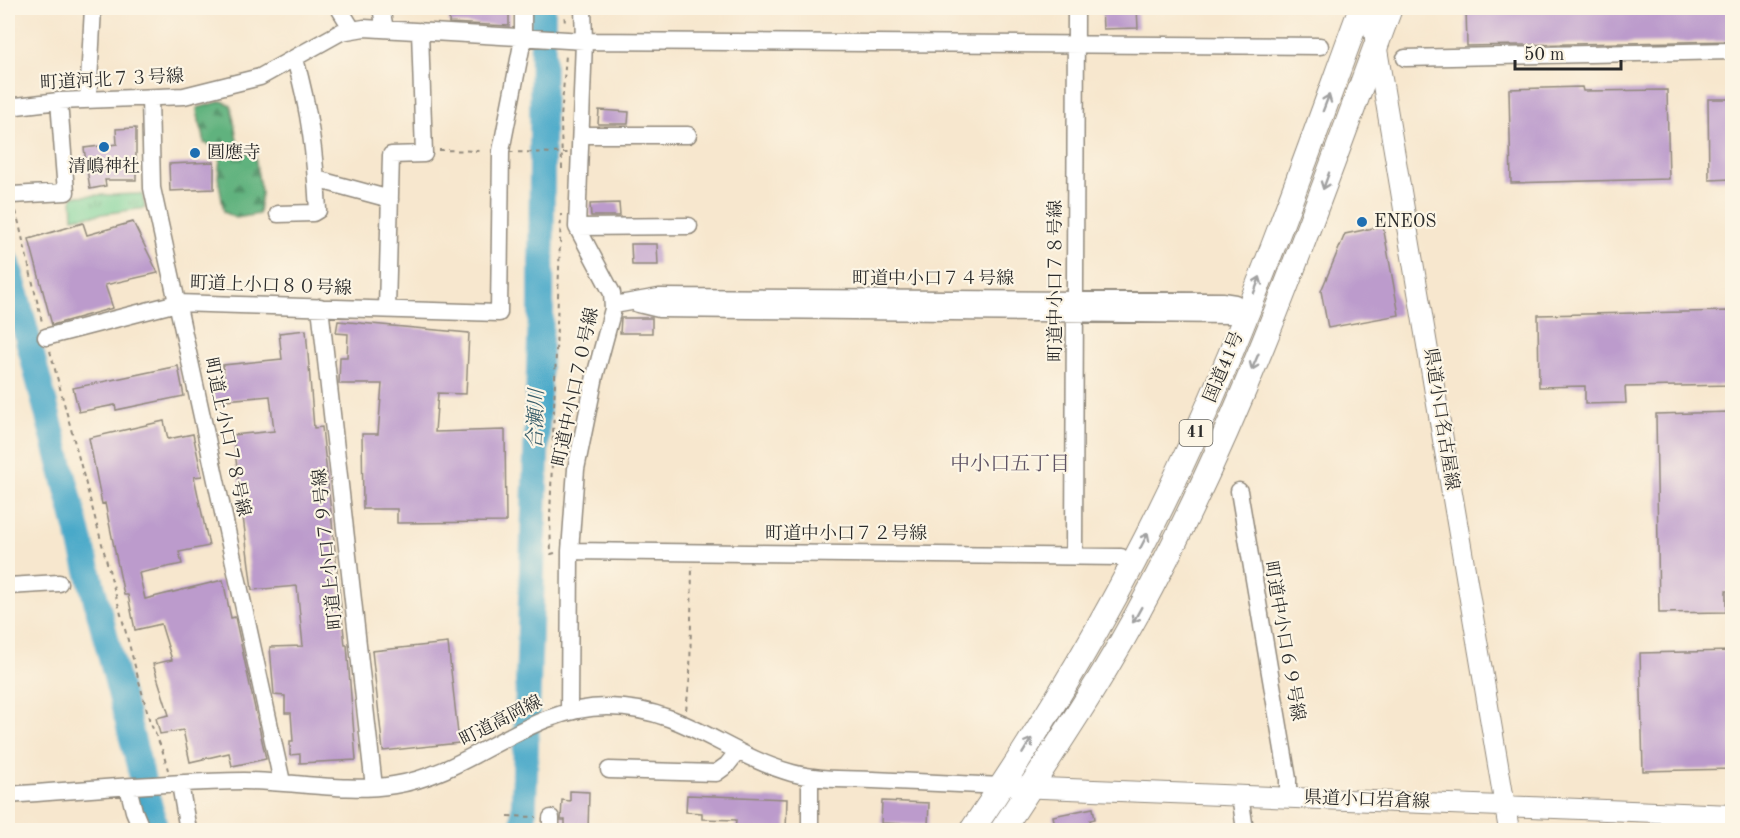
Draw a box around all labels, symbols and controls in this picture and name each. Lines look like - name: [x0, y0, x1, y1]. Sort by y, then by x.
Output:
- scale bar: [1515, 33, 1622, 71]
- text: 50 m: [1524, 46, 1564, 64]
- street label: 町道河北７３号線: [40, 65, 184, 93]
- one-way arrow: [1321, 94, 1332, 113]
- marker: 清嶋神社: [97, 140, 111, 154]
- place label: 圓應寺: [207, 142, 261, 162]
- marker: 圓應寺: [188, 146, 202, 160]
- place label: 清嶋神社: [68, 156, 140, 176]
- one-way arrow: [1320, 171, 1331, 189]
- street label: 町道中小口７８号線: [1045, 200, 1065, 362]
- place label: ENEOS: [1374, 213, 1436, 231]
- marker: ENEOS: [1355, 215, 1369, 229]
- street label: 町道中小口７４号線: [852, 268, 1014, 288]
- street label: 町道上小口８０号線: [190, 272, 352, 298]
- one-way arrow: [1252, 277, 1263, 295]
- street label: 町道中小口７０号線: [548, 305, 602, 468]
- street label: 国道41号: [1199, 328, 1247, 405]
- street label: 県道小口名古屋線: [1421, 346, 1463, 492]
- one-way arrow: [1249, 353, 1260, 371]
- street label: 町道上小口７８号線: [201, 355, 255, 518]
- water label: 合瀬川: [524, 387, 548, 449]
- road number: 41: [1180, 420, 1212, 446]
- district label: 中小口五丁目: [950, 453, 1070, 475]
- street label: 町道上小口７９号線: [309, 468, 345, 631]
- street label: 町道中小口７２号線: [765, 523, 927, 543]
- one-way arrow: [1139, 532, 1151, 550]
- street label: 町道中小口６９号線: [1261, 559, 1309, 722]
- one-way arrow: [1131, 605, 1142, 623]
- street label: 町道高岡線: [456, 691, 545, 749]
- one-way arrow: [1021, 738, 1033, 755]
- street label: 県道小口岩倉線: [1304, 787, 1430, 811]

